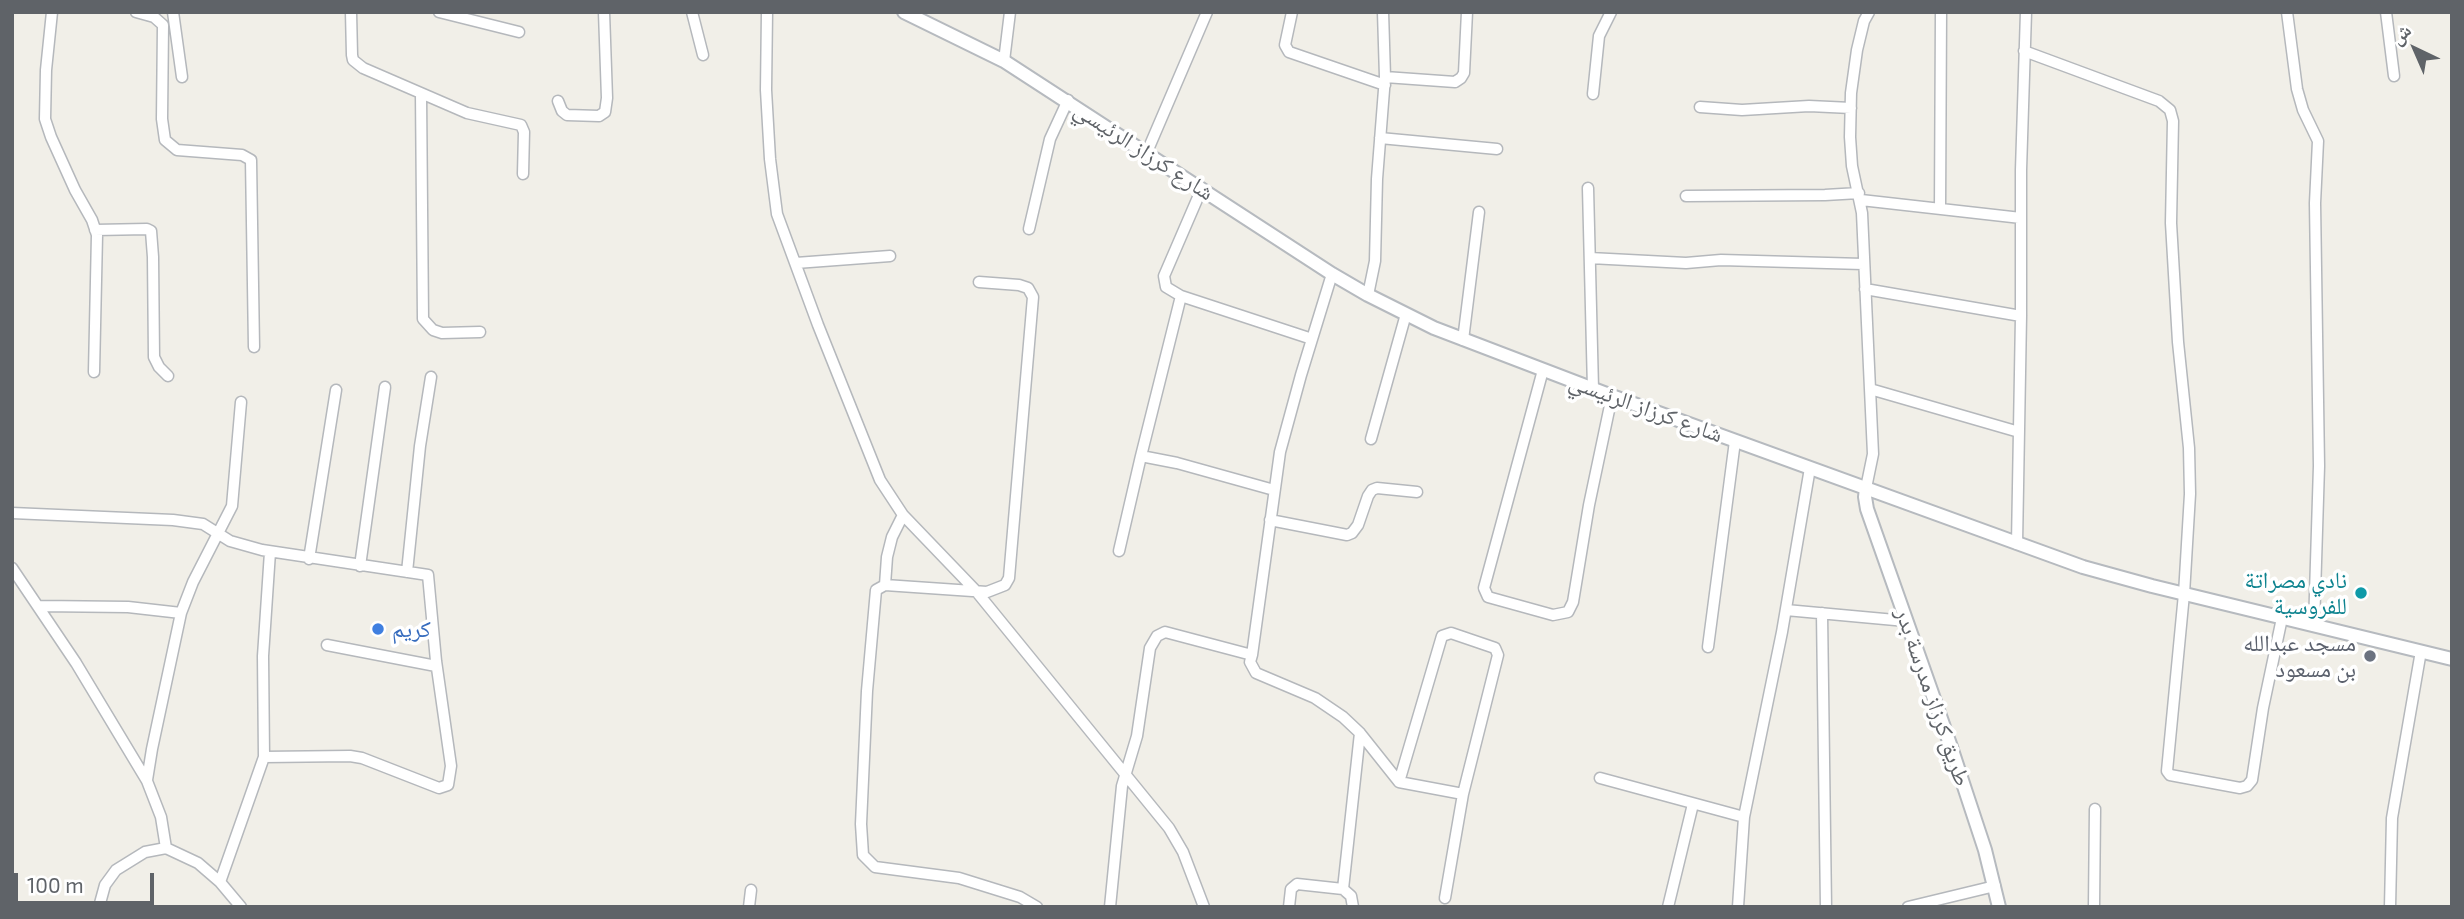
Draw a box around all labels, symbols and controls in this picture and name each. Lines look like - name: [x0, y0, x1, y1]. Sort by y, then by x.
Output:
- north arrow: [2380, 14, 2450, 84]
- text: ش: [2385, 18, 2415, 49]
- street label: شارع كرزاز الرئيسي: [1069, 95, 1219, 207]
- street label: شارع كرزاز الرئيسي: [1565, 367, 1727, 449]
- place label: نادي مصراتة للفروسية: [2245, 566, 2347, 620]
- marker: نادي مصراتة للفروسية: [2353, 585, 2369, 601]
- street label: طريق كرزاز مدرسة بدر: [1890, 604, 1976, 790]
- place label: كريم: [392, 615, 431, 643]
- marker: كريم: [370, 621, 386, 637]
- place label: مسجد عبدالله بن مسعود: [2243, 629, 2356, 683]
- marker: مسجد عبدالله بن مسعود: [2362, 648, 2378, 664]
- scale bar: [18, 860, 158, 904]
- text: 100 m: [27, 872, 84, 897]

